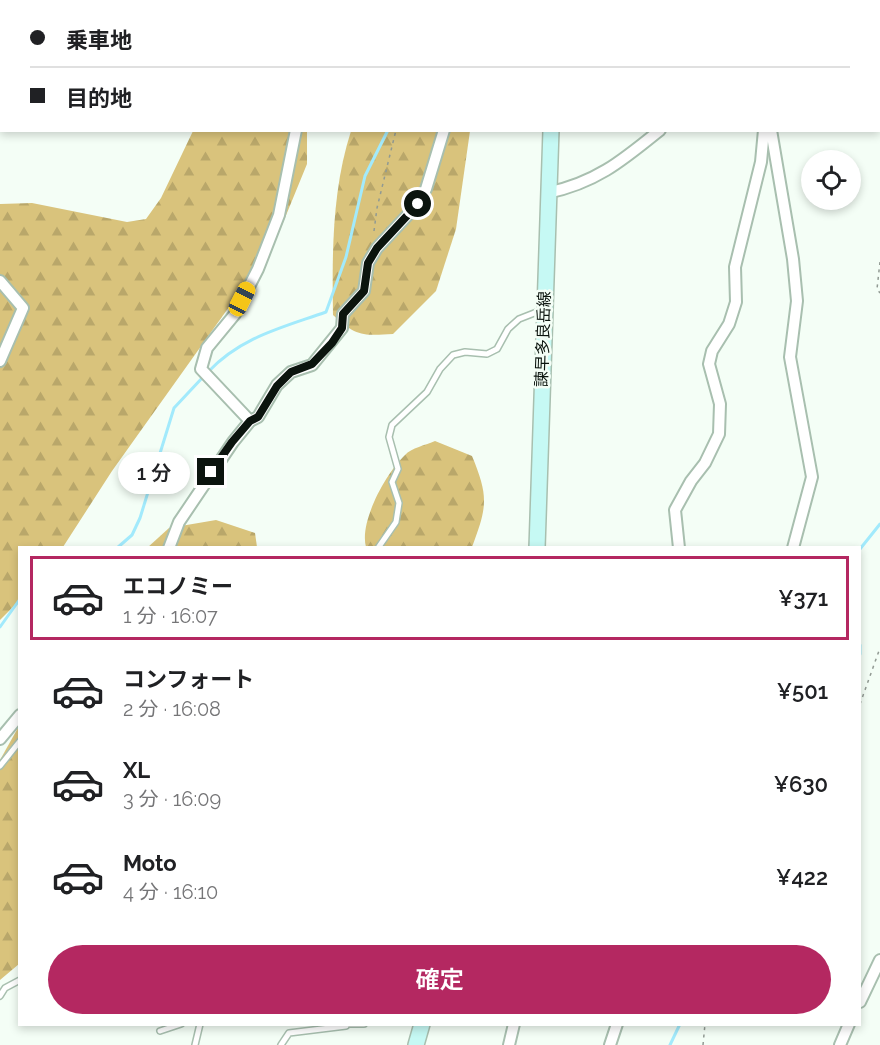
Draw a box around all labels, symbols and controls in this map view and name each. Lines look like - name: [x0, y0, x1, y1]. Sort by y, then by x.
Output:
- text: 乗車地: [66, 27, 132, 53]
- text: 目的地: [66, 85, 132, 111]
- map controls: [801, 150, 861, 210]
- button: locate: [801, 150, 861, 210]
- route start: [404, 190, 431, 217]
- car: [226, 279, 258, 319]
- street label: 諫早多良岳線: [532, 291, 554, 387]
- callout: 1 分: [118, 451, 190, 493]
- route end: [197, 458, 224, 485]
- text: 1 分: [137, 461, 171, 485]
- icon: car: [51, 571, 105, 625]
- text: エコノミー: [123, 573, 233, 599]
- text: ¥371: [778, 585, 828, 611]
- text: 1 分 · 16:07: [123, 604, 218, 628]
- icon: car: [51, 664, 105, 718]
- text: コンフォート: [123, 666, 254, 692]
- text: ¥501: [777, 678, 828, 704]
- text: 2 分 · 16:08: [123, 697, 221, 721]
- icon: car: [51, 757, 105, 811]
- text: XL: [123, 757, 150, 783]
- text: ¥630: [774, 771, 828, 797]
- text: 3 分 · 16:09: [123, 787, 221, 811]
- icon: car: [51, 850, 105, 904]
- text: Moto: [123, 850, 177, 876]
- text: ¥422: [776, 864, 828, 890]
- text: 4 分 · 16:10: [123, 880, 218, 904]
- button: 確定: [48, 945, 831, 1014]

